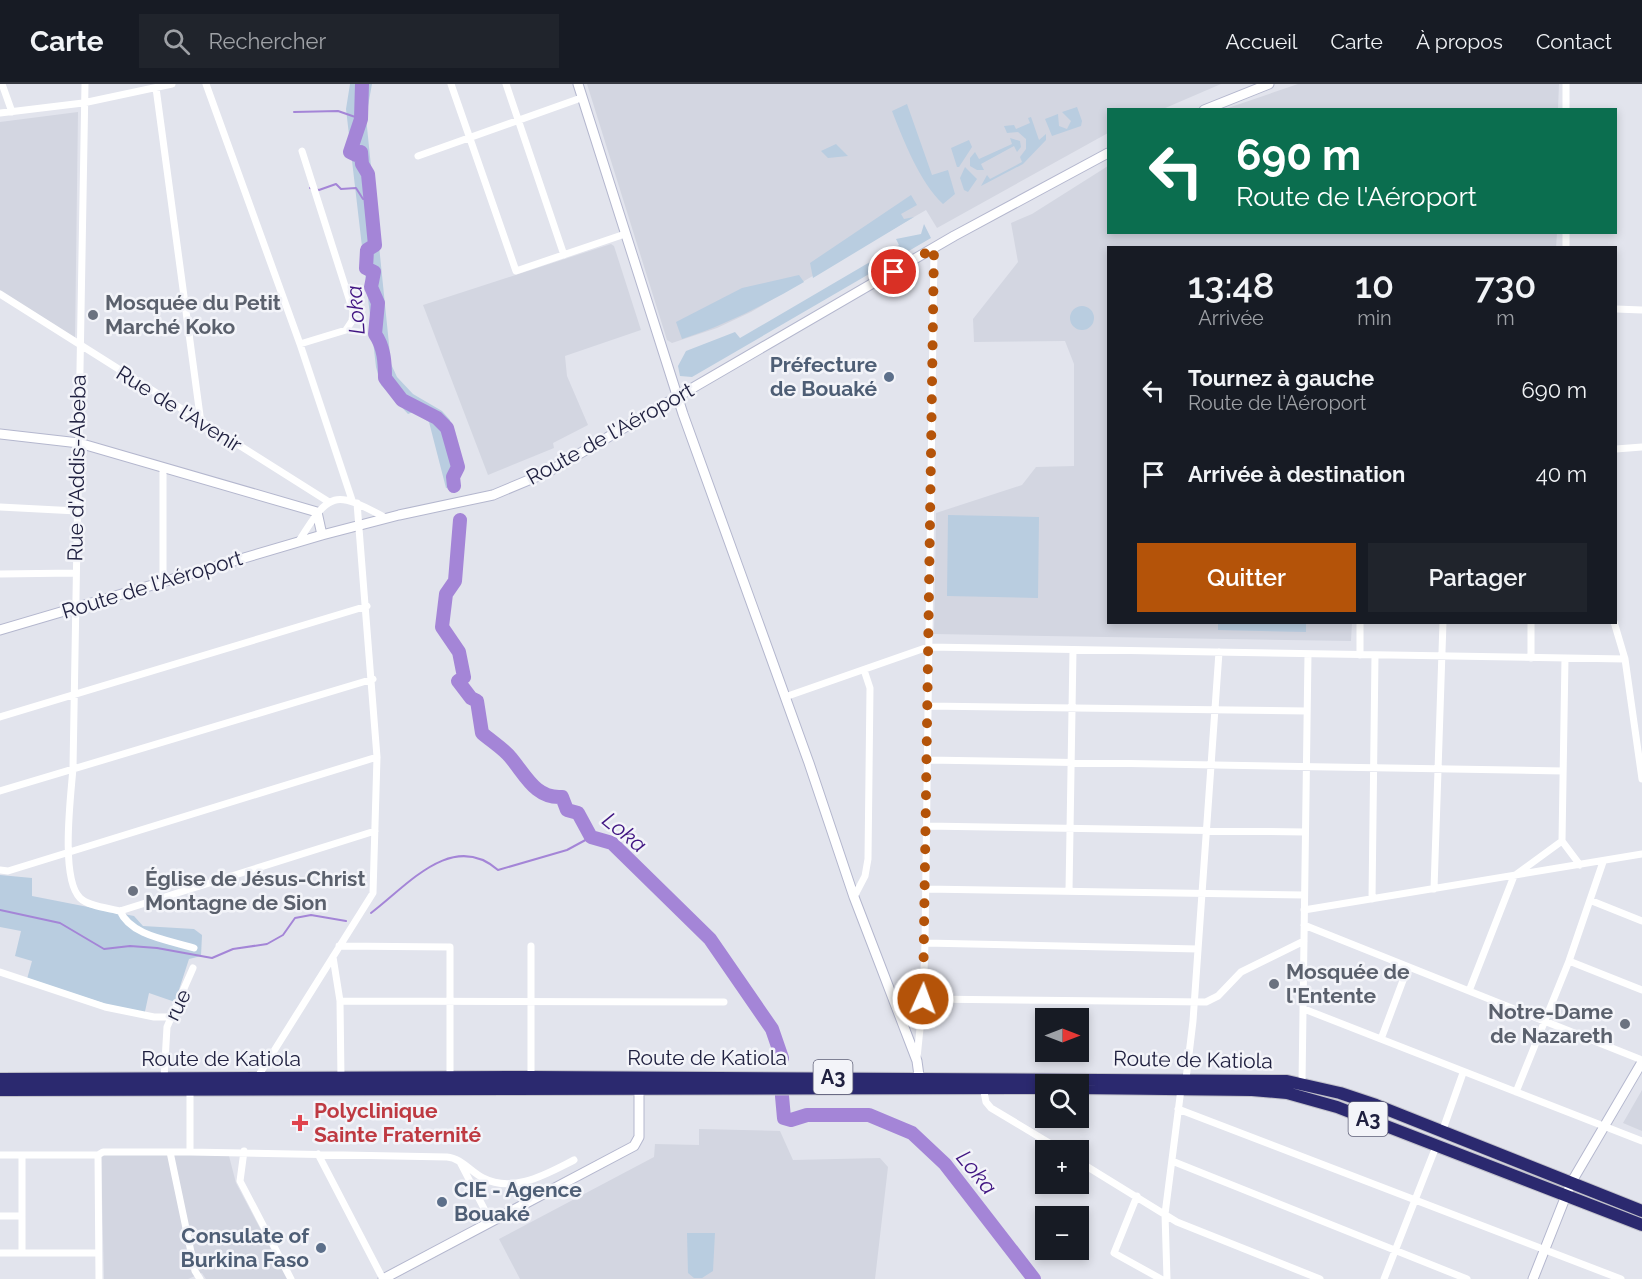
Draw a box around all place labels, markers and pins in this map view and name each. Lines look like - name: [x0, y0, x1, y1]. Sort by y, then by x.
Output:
- pin: [868, 246, 919, 297]
- place label: Mosquée du Petit Marché Koko: [105, 290, 281, 339]
- marker: Mosquée du Petit Marché Koko: [86, 308, 100, 322]
- place label: Préfecture de Bouaké: [770, 352, 877, 401]
- marker: Préfecture de Bouaké: [882, 370, 896, 384]
- place label: Église de Jésus-Christ Montagne de Sion: [145, 866, 366, 915]
- marker: Église de Jésus-Christ Montagne de Sion: [126, 884, 140, 898]
- place label: Mosquée de l'Entente: [1286, 959, 1410, 1008]
- marker: Mosquée de l'Entente: [1267, 977, 1281, 991]
- place label: Notre-Dame de Nazareth: [1488, 999, 1613, 1048]
- marker: Notre-Dame de Nazareth: [1618, 1017, 1632, 1031]
- place label: Polyclinique Sainte Fraternité: [314, 1098, 482, 1147]
- marker: Polyclinique Sainte Fraternité: [291, 1114, 309, 1132]
- place label: CIE - Agence Bouaké: [454, 1177, 582, 1226]
- marker: CIE - Agence Bouaké: [435, 1195, 449, 1209]
- place label: Consulate of Burkina Faso: [181, 1223, 310, 1272]
- marker: Consulate of Burkina Faso: [314, 1241, 328, 1255]

